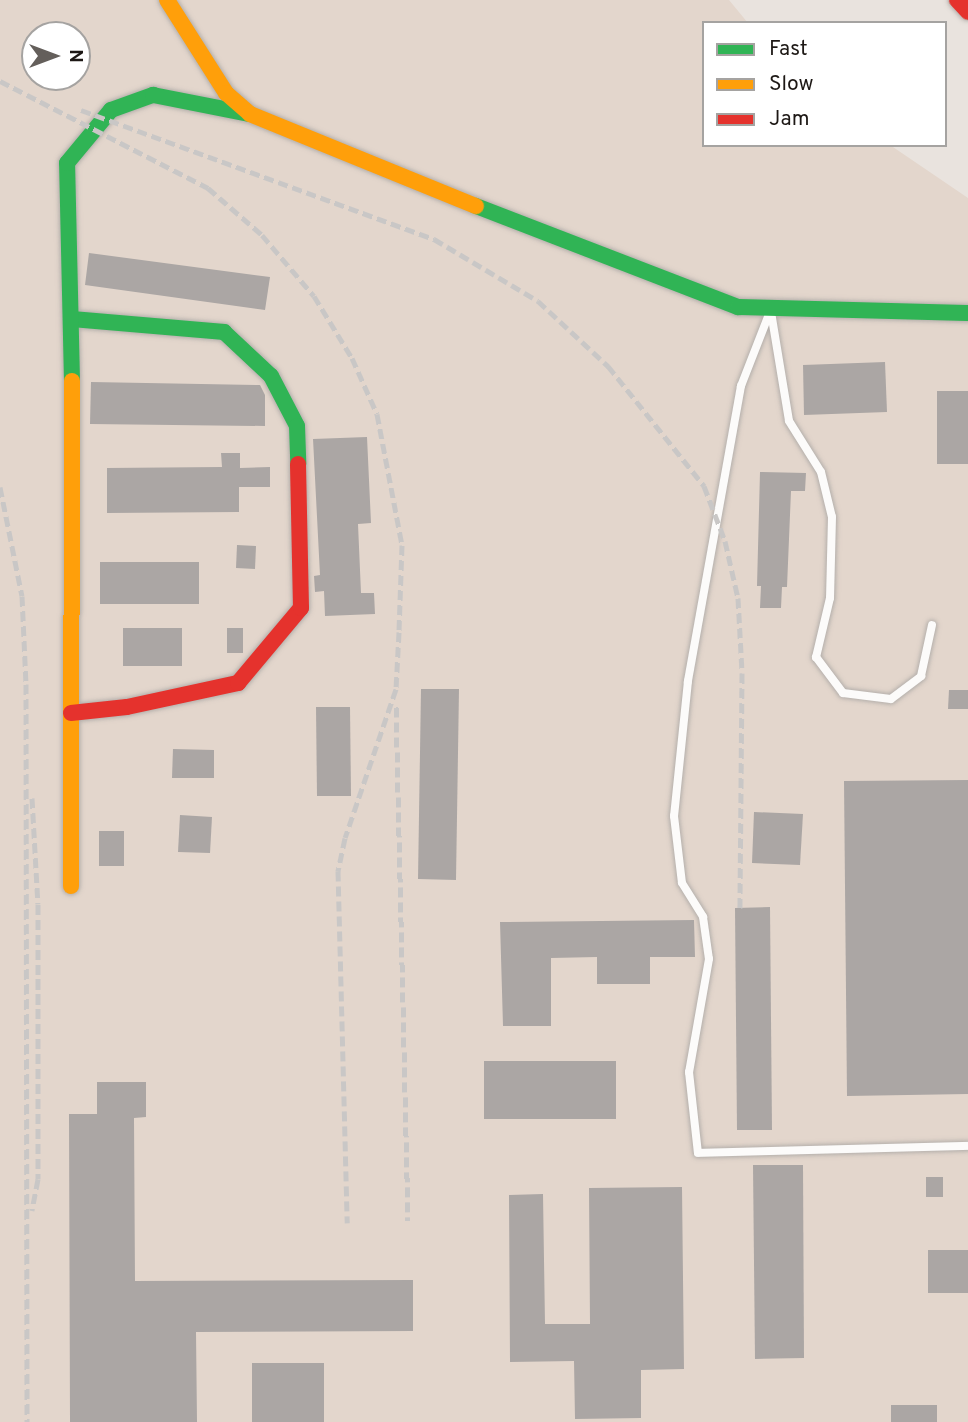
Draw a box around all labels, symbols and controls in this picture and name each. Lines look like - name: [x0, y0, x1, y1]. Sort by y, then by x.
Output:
- north arrow: [21, 21, 91, 91]
- legend: [702, 21, 947, 147]
- text: Fast: [769, 36, 808, 63]
- text: N: [63, 49, 87, 63]
- text: Slow: [769, 71, 814, 98]
- text: Jam: [769, 106, 810, 133]

